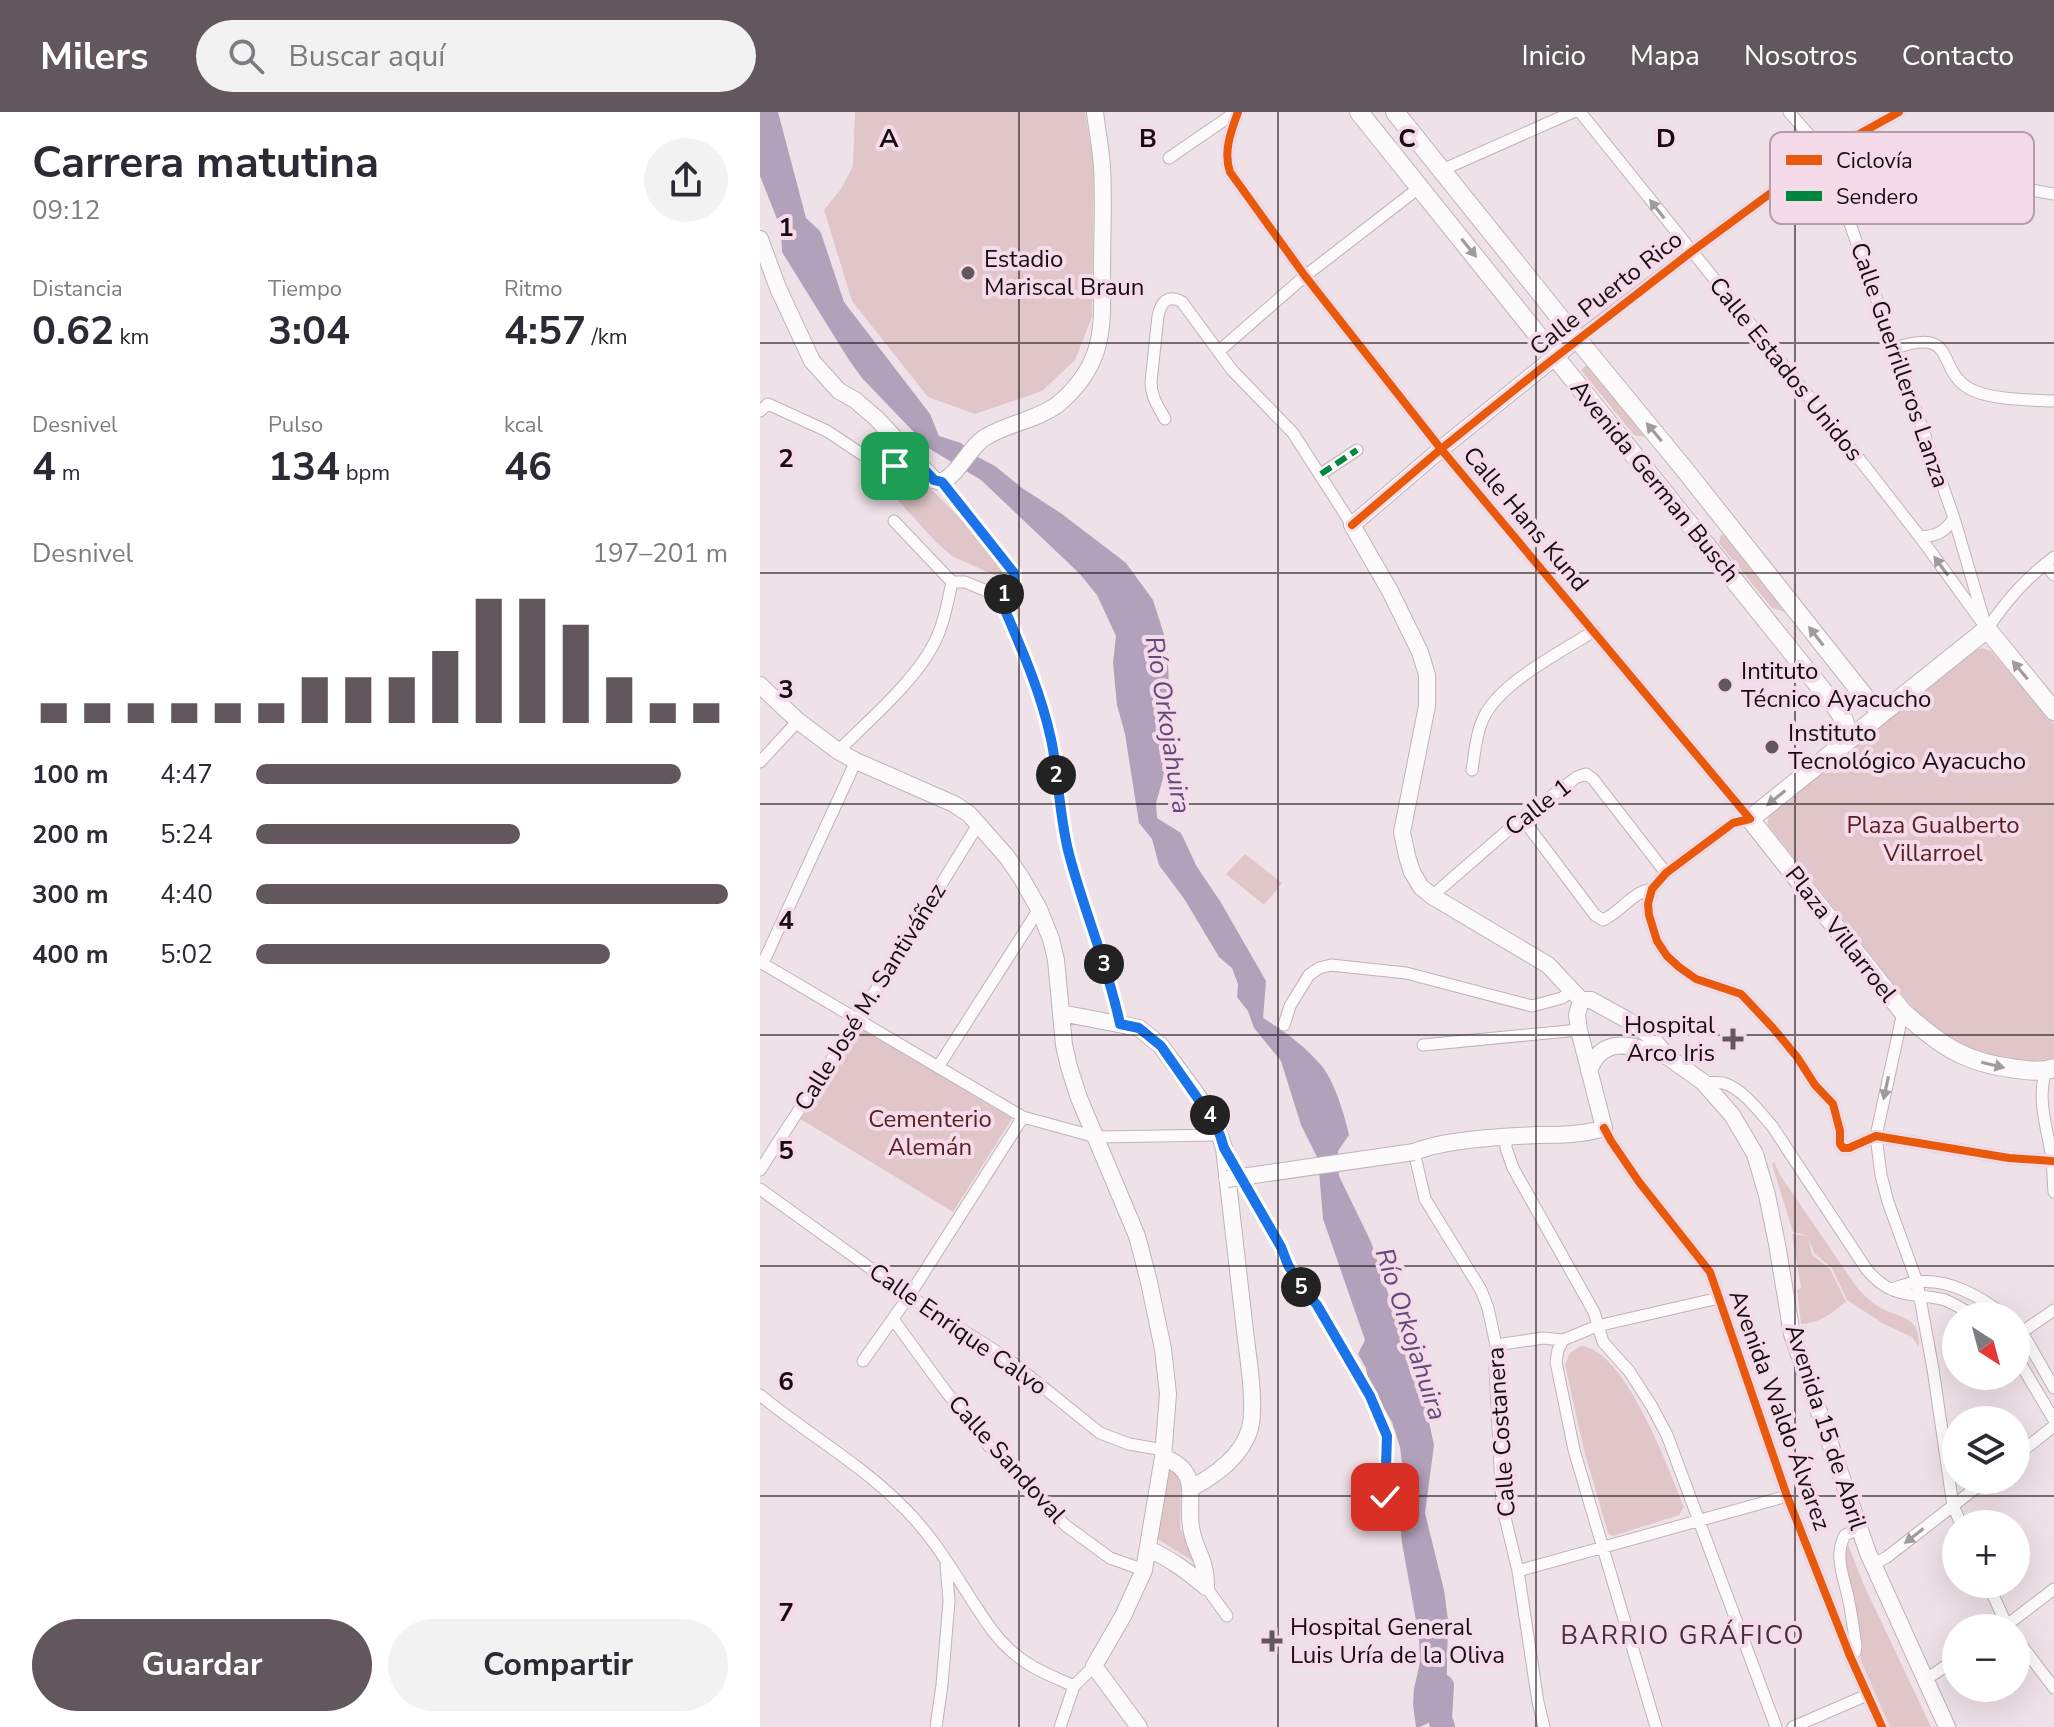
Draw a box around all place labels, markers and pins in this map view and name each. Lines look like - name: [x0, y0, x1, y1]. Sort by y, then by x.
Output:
- place label: Estadio Mariscal Braun: [984, 243, 1144, 303]
- marker: Estadio Mariscal Braun: [959, 264, 977, 282]
- pin: [861, 432, 929, 500]
- pin: 1: [984, 574, 1024, 614]
- place label: Intituto Técnico Ayacucho: [1741, 655, 1931, 715]
- marker: Intituto Técnico Ayacucho: [1716, 676, 1734, 694]
- place label: Instituto Tecnológico Ayacucho: [1788, 717, 2026, 777]
- marker: Instituto Tecnológico Ayacucho: [1763, 738, 1781, 756]
- pin: 2: [1036, 755, 1076, 795]
- pin: 3: [1084, 944, 1124, 984]
- place label: Hospital Arco Iris: [1624, 1009, 1715, 1069]
- marker: Hospital Arco Iris: [1722, 1028, 1744, 1050]
- pin: 4: [1190, 1095, 1230, 1135]
- pin: 5: [1281, 1267, 1321, 1307]
- pin: [1351, 1463, 1419, 1531]
- place label: Hospital General Luis Uría de la Oliva: [1290, 1611, 1505, 1671]
- marker: Hospital General Luis Uría de la Oliva: [1261, 1630, 1283, 1652]

